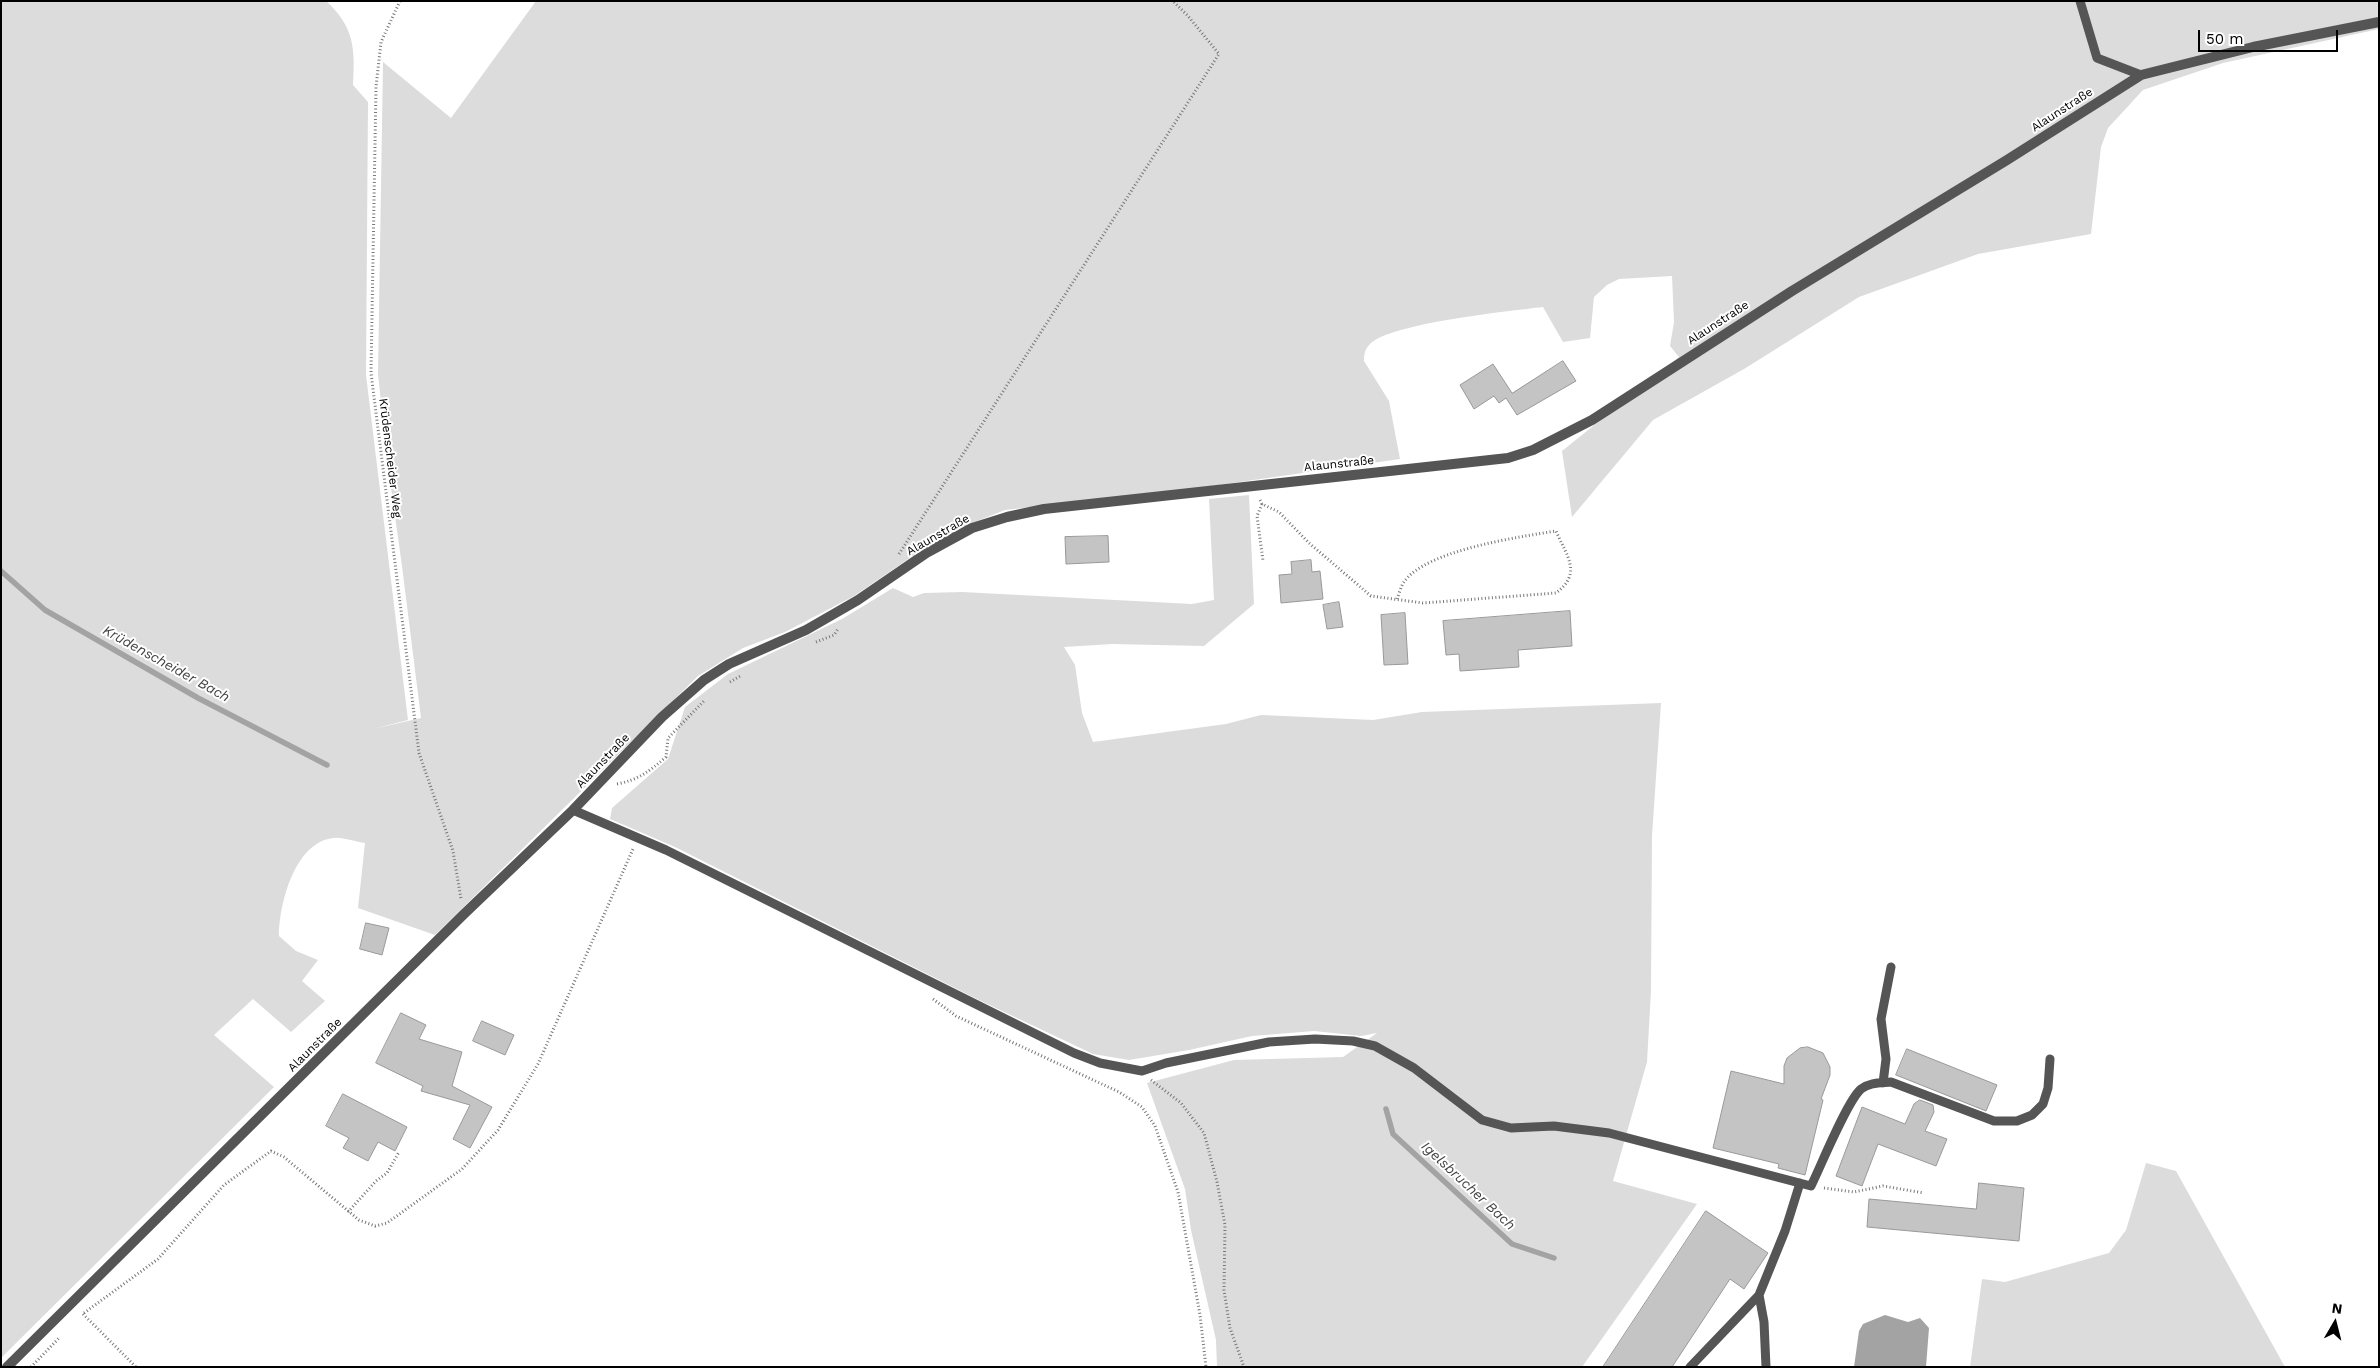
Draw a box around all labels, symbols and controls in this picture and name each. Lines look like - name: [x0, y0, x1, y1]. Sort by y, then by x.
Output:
- scale bar: [2200, 20, 2340, 52]
- text: 50 m: [2206, 30, 2243, 48]
- street label: Alaunstraße: [2029, 85, 2095, 135]
- street label: Alaunstraße: [1685, 298, 1751, 348]
- street label: Krüdenscheider Weg: [376, 397, 404, 519]
- street label: Alaunstraße: [1303, 453, 1375, 475]
- street label: Alaunstraße: [904, 511, 972, 559]
- water label: Krüdenscheider Bach: [100, 622, 232, 706]
- street label: Alaunstraße: [573, 731, 633, 791]
- street label: Alaunstraße: [285, 1015, 345, 1075]
- water label: Igelsbrucher Bach: [1418, 1138, 1518, 1234]
- north arrow: [2310, 1298, 2360, 1348]
- text: N: [2331, 1300, 2343, 1317]

